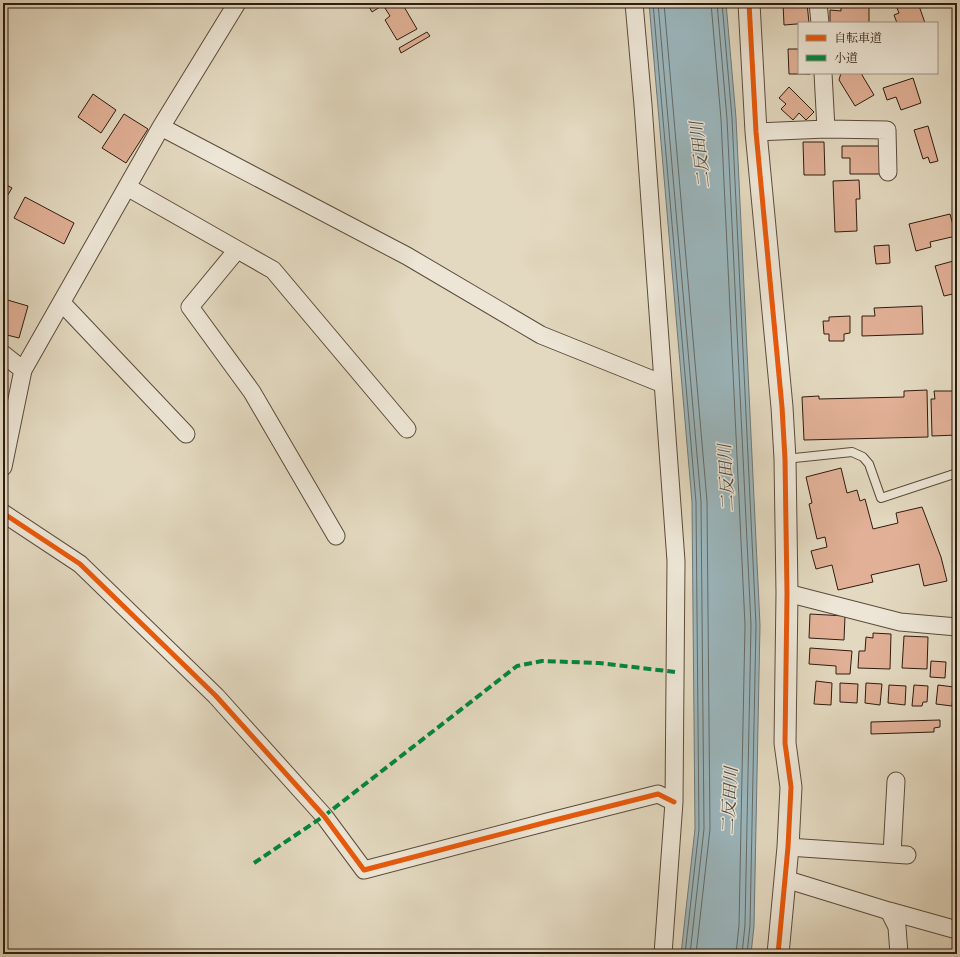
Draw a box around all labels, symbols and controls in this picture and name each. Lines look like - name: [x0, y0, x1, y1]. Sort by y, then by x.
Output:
- legend: [798, 22, 938, 74]
- text: 自転車道: [834, 30, 882, 46]
- text: 小道: [834, 50, 858, 66]
- water label: 二反田川: [685, 118, 715, 190]
- water label: 二反田川: [713, 441, 739, 513]
- water label: 二反田川: [716, 764, 742, 836]

